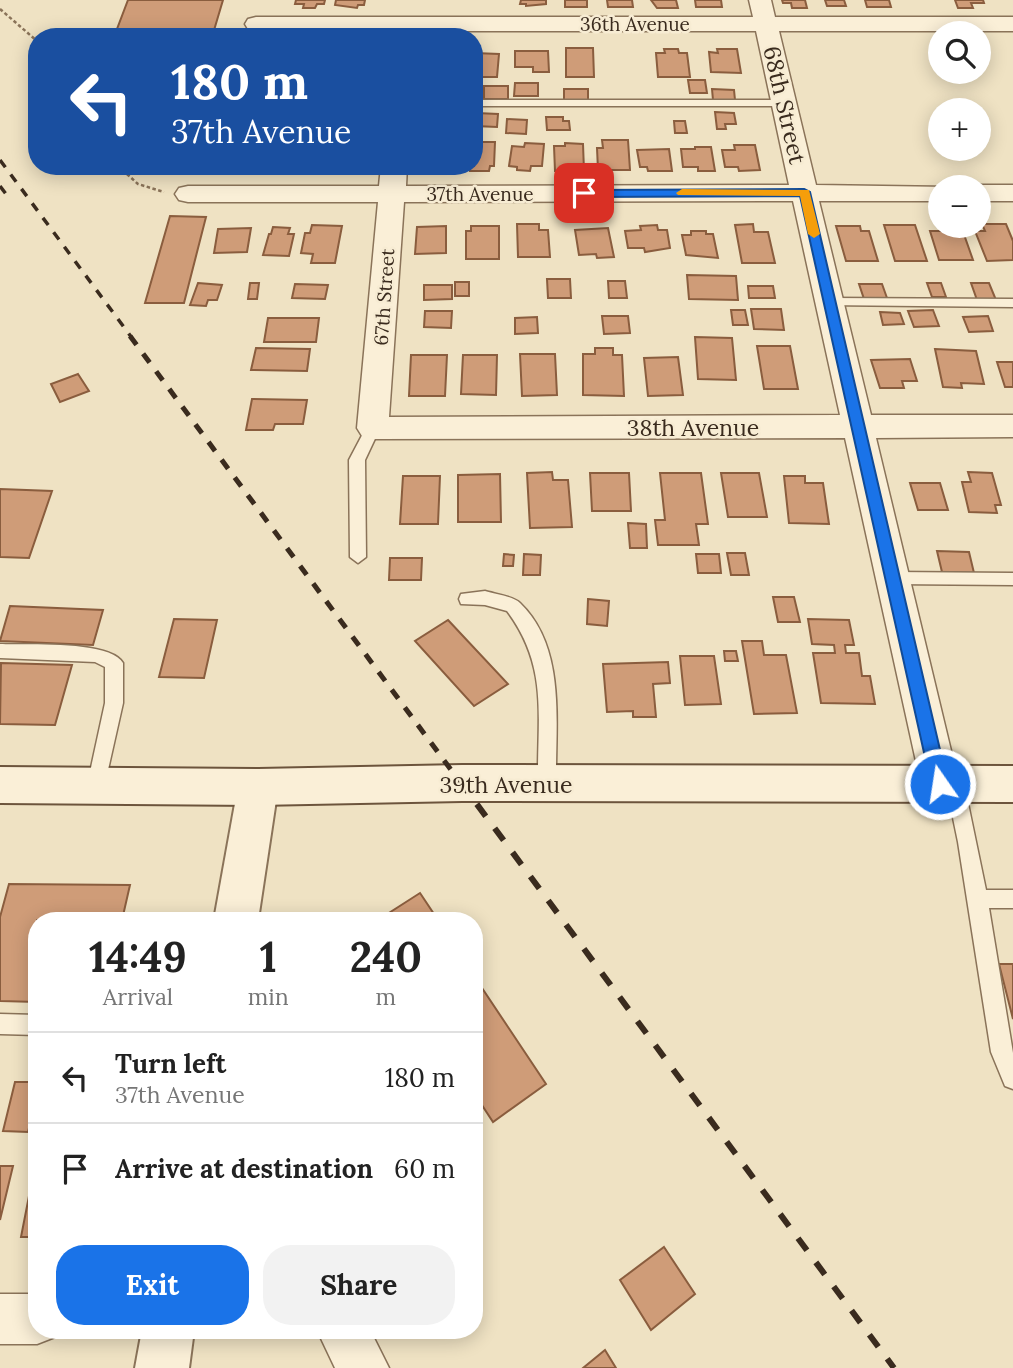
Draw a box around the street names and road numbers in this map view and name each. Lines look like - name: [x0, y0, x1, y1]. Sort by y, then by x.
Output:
- street label: 36th Avenue: [580, 12, 690, 36]
- street label: 68th Street: [757, 43, 813, 167]
- street label: 37th Avenue: [426, 182, 534, 206]
- street label: 67th Street: [369, 247, 399, 346]
- street label: 38th Avenue: [627, 413, 759, 442]
- street label: 39th Avenue: [440, 770, 572, 799]

